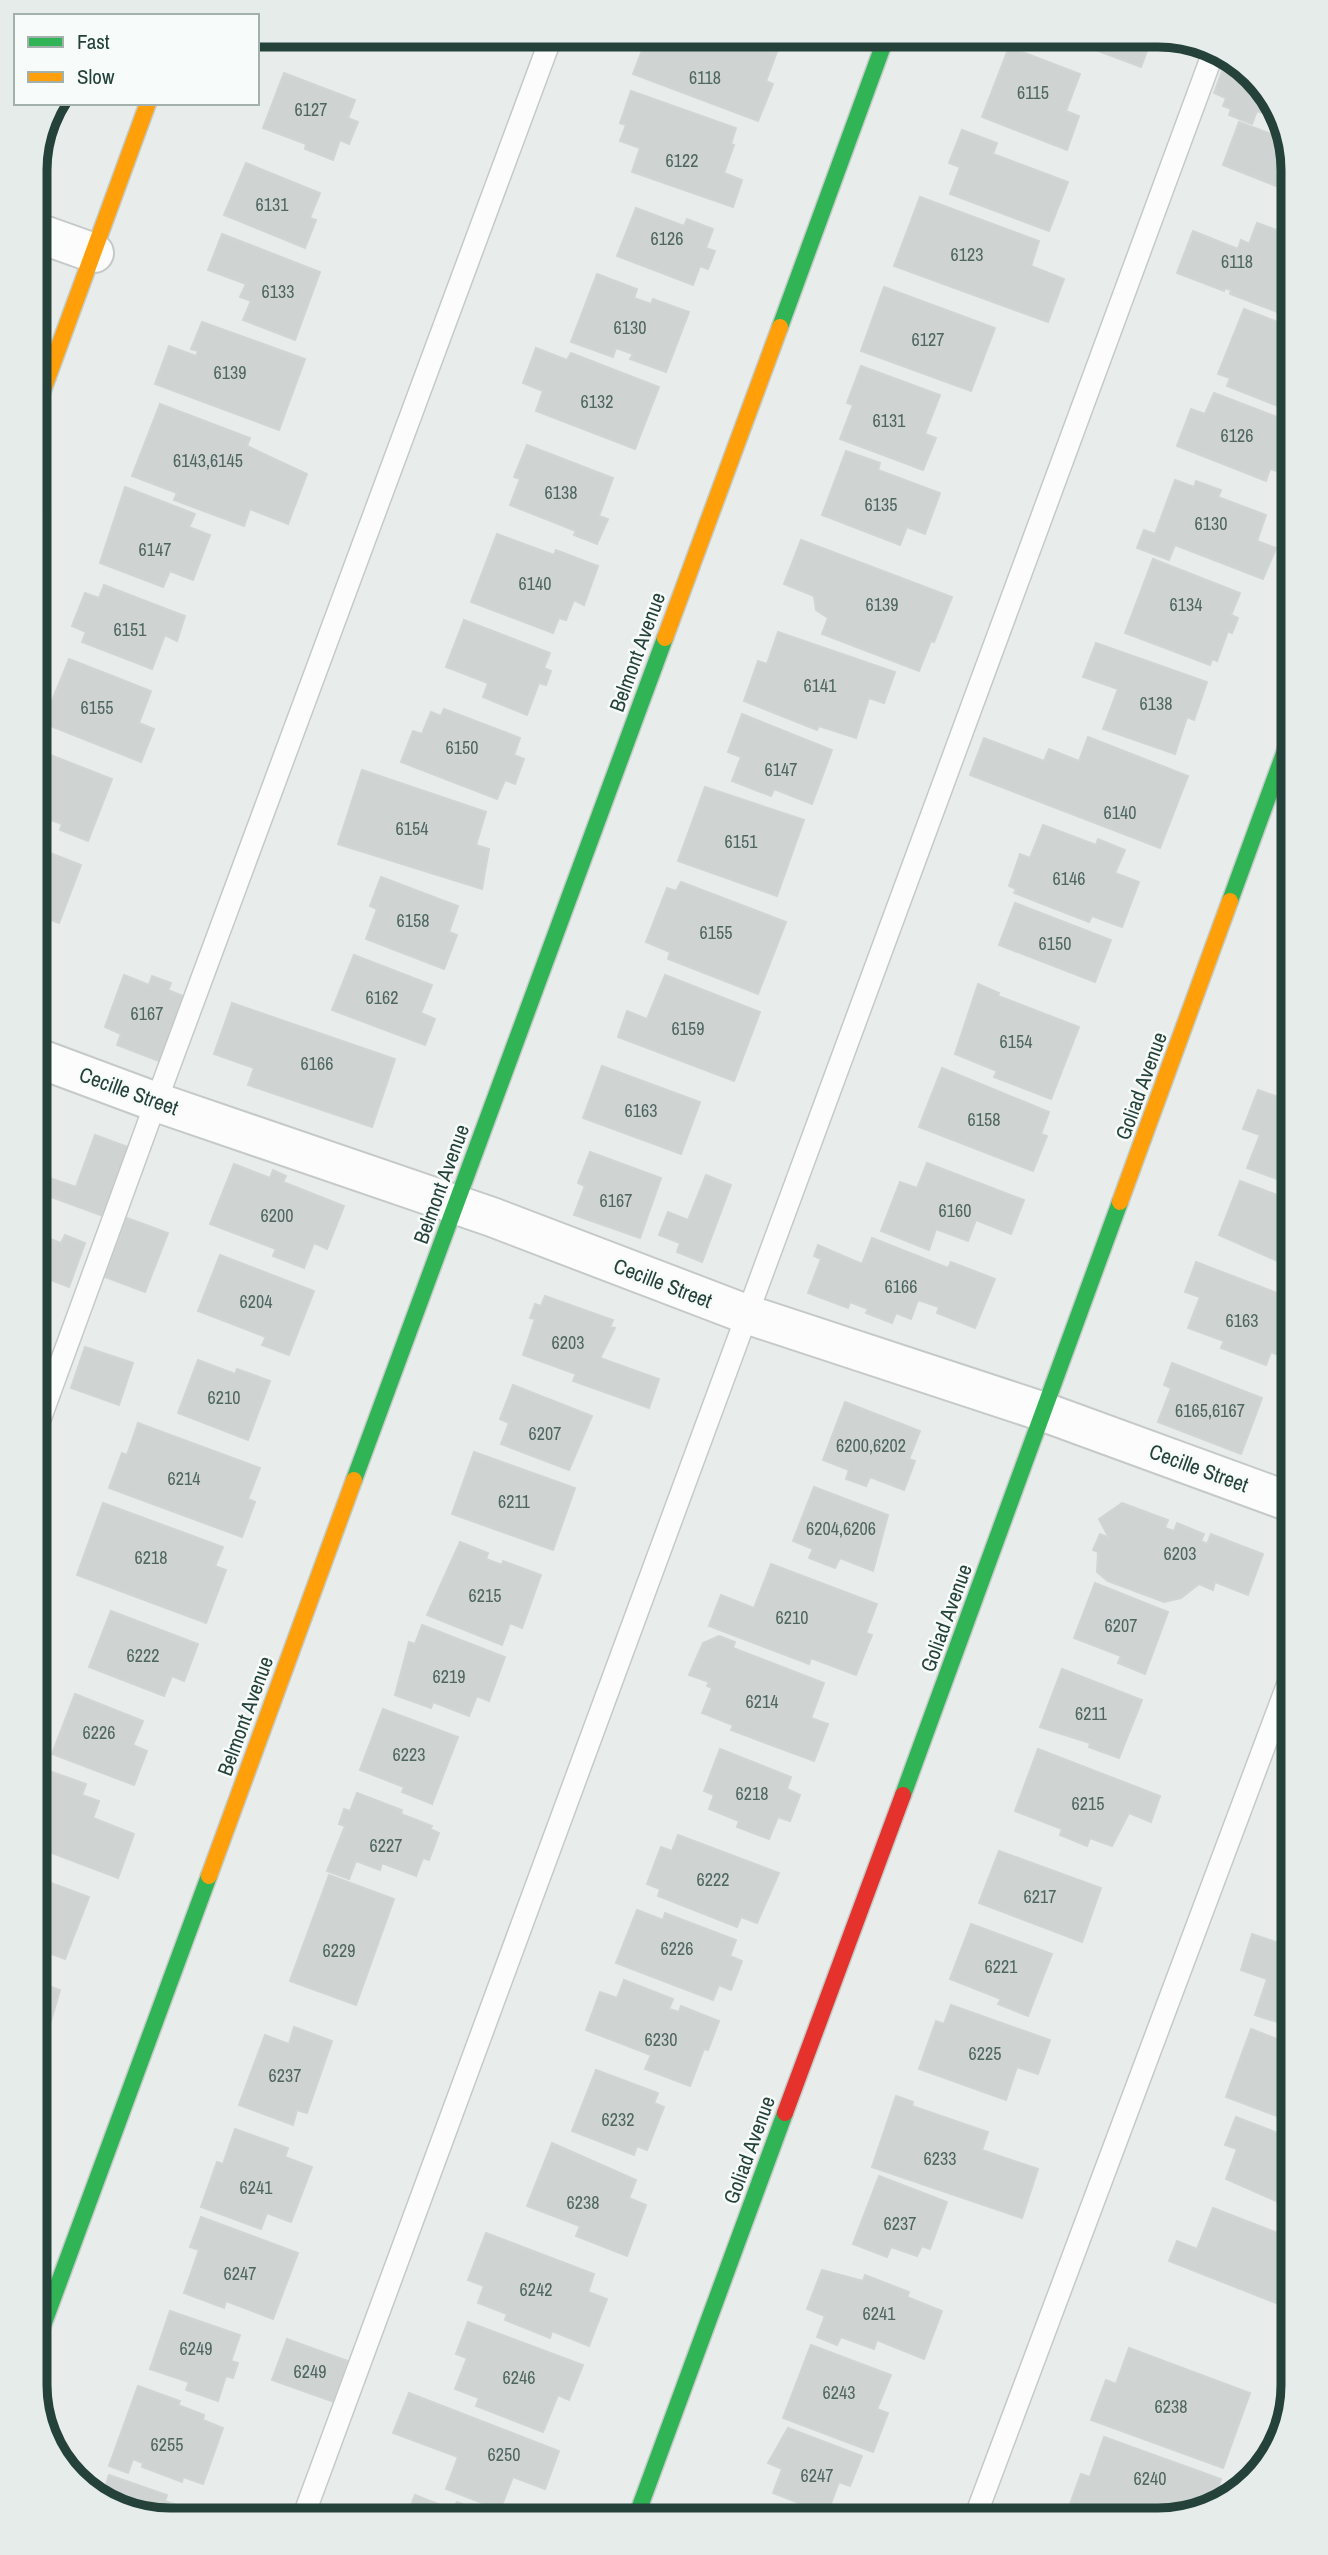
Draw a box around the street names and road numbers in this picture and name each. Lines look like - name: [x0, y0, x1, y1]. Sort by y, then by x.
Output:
- street label: Belmont Avenue: [602, 588, 672, 716]
- street label: Goliad Avenue: [1108, 1028, 1174, 1144]
- street label: Cecille Street: [75, 1060, 183, 1122]
- street label: Belmont Avenue: [406, 1120, 476, 1248]
- street label: Cecille Street: [610, 1251, 717, 1315]
- street label: Cecille Street: [1145, 1437, 1253, 1499]
- street label: Goliad Avenue: [913, 1560, 979, 1676]
- street label: Belmont Avenue: [210, 1652, 280, 1780]
- street label: Goliad Avenue: [716, 2092, 782, 2208]

